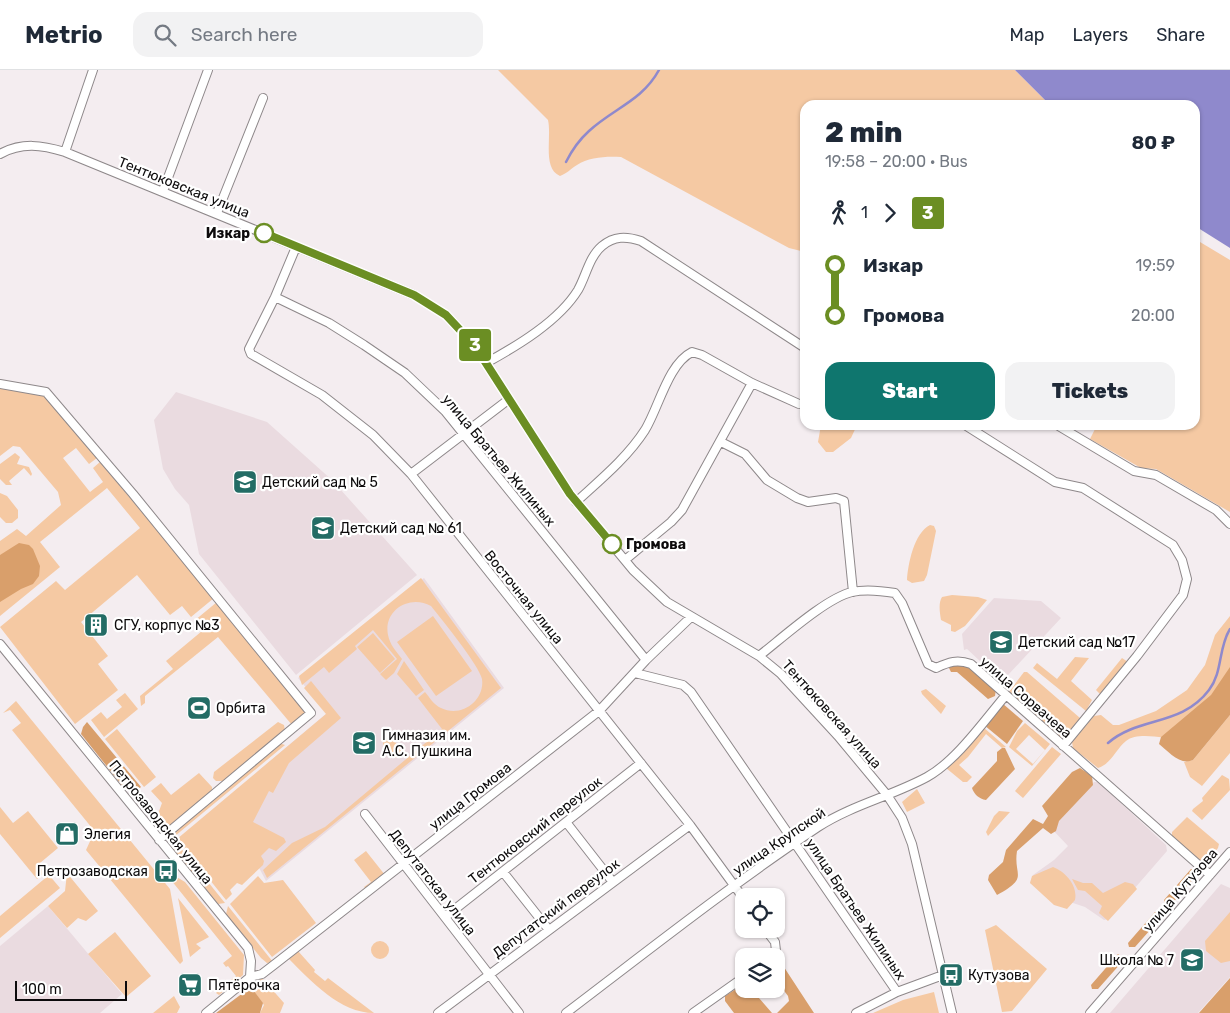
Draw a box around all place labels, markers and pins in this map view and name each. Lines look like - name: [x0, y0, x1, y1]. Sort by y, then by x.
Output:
- marker: Изкар: [254, 223, 274, 243]
- place label: Изкар: [206, 225, 250, 242]
- school or university icon: Детский сад № 5: [232, 469, 258, 495]
- place label: Детский сад № 5: [262, 474, 378, 491]
- school or university icon: Детский сад № 61: [310, 515, 336, 541]
- place label: Детский сад № 61: [340, 520, 462, 537]
- marker: Громова: [602, 534, 622, 554]
- place label: Громова: [626, 536, 686, 553]
- building icon: СГУ, корпус №3: [83, 612, 109, 638]
- place label: СГУ, корпус №3: [114, 617, 220, 634]
- school or university icon: Детский сад №17: [988, 629, 1014, 655]
- place label: Детский сад №17: [1018, 634, 1135, 651]
- sports icon: Орбита: [186, 695, 212, 721]
- place label: Орбита: [216, 700, 265, 717]
- place label: Гимназия им. А.С. Пушкина: [382, 727, 472, 760]
- school or university icon: Гимназия им. А.С. Пушкина: [351, 730, 377, 756]
- shop icon: Элегия: [54, 821, 80, 847]
- place label: Элегия: [84, 826, 131, 843]
- bus stop icon: Петрозаводская: [153, 858, 179, 884]
- place label: Петрозаводская: [37, 863, 148, 880]
- school or university icon: Школа № 7: [1179, 947, 1205, 973]
- place label: Школа № 7: [1099, 952, 1174, 969]
- bus stop icon: Кутузова: [938, 962, 964, 988]
- place label: Кутузова: [968, 967, 1030, 984]
- supermarket icon: Пятёрочка: [177, 972, 203, 998]
- place label: Пятёрочка: [208, 977, 280, 994]

